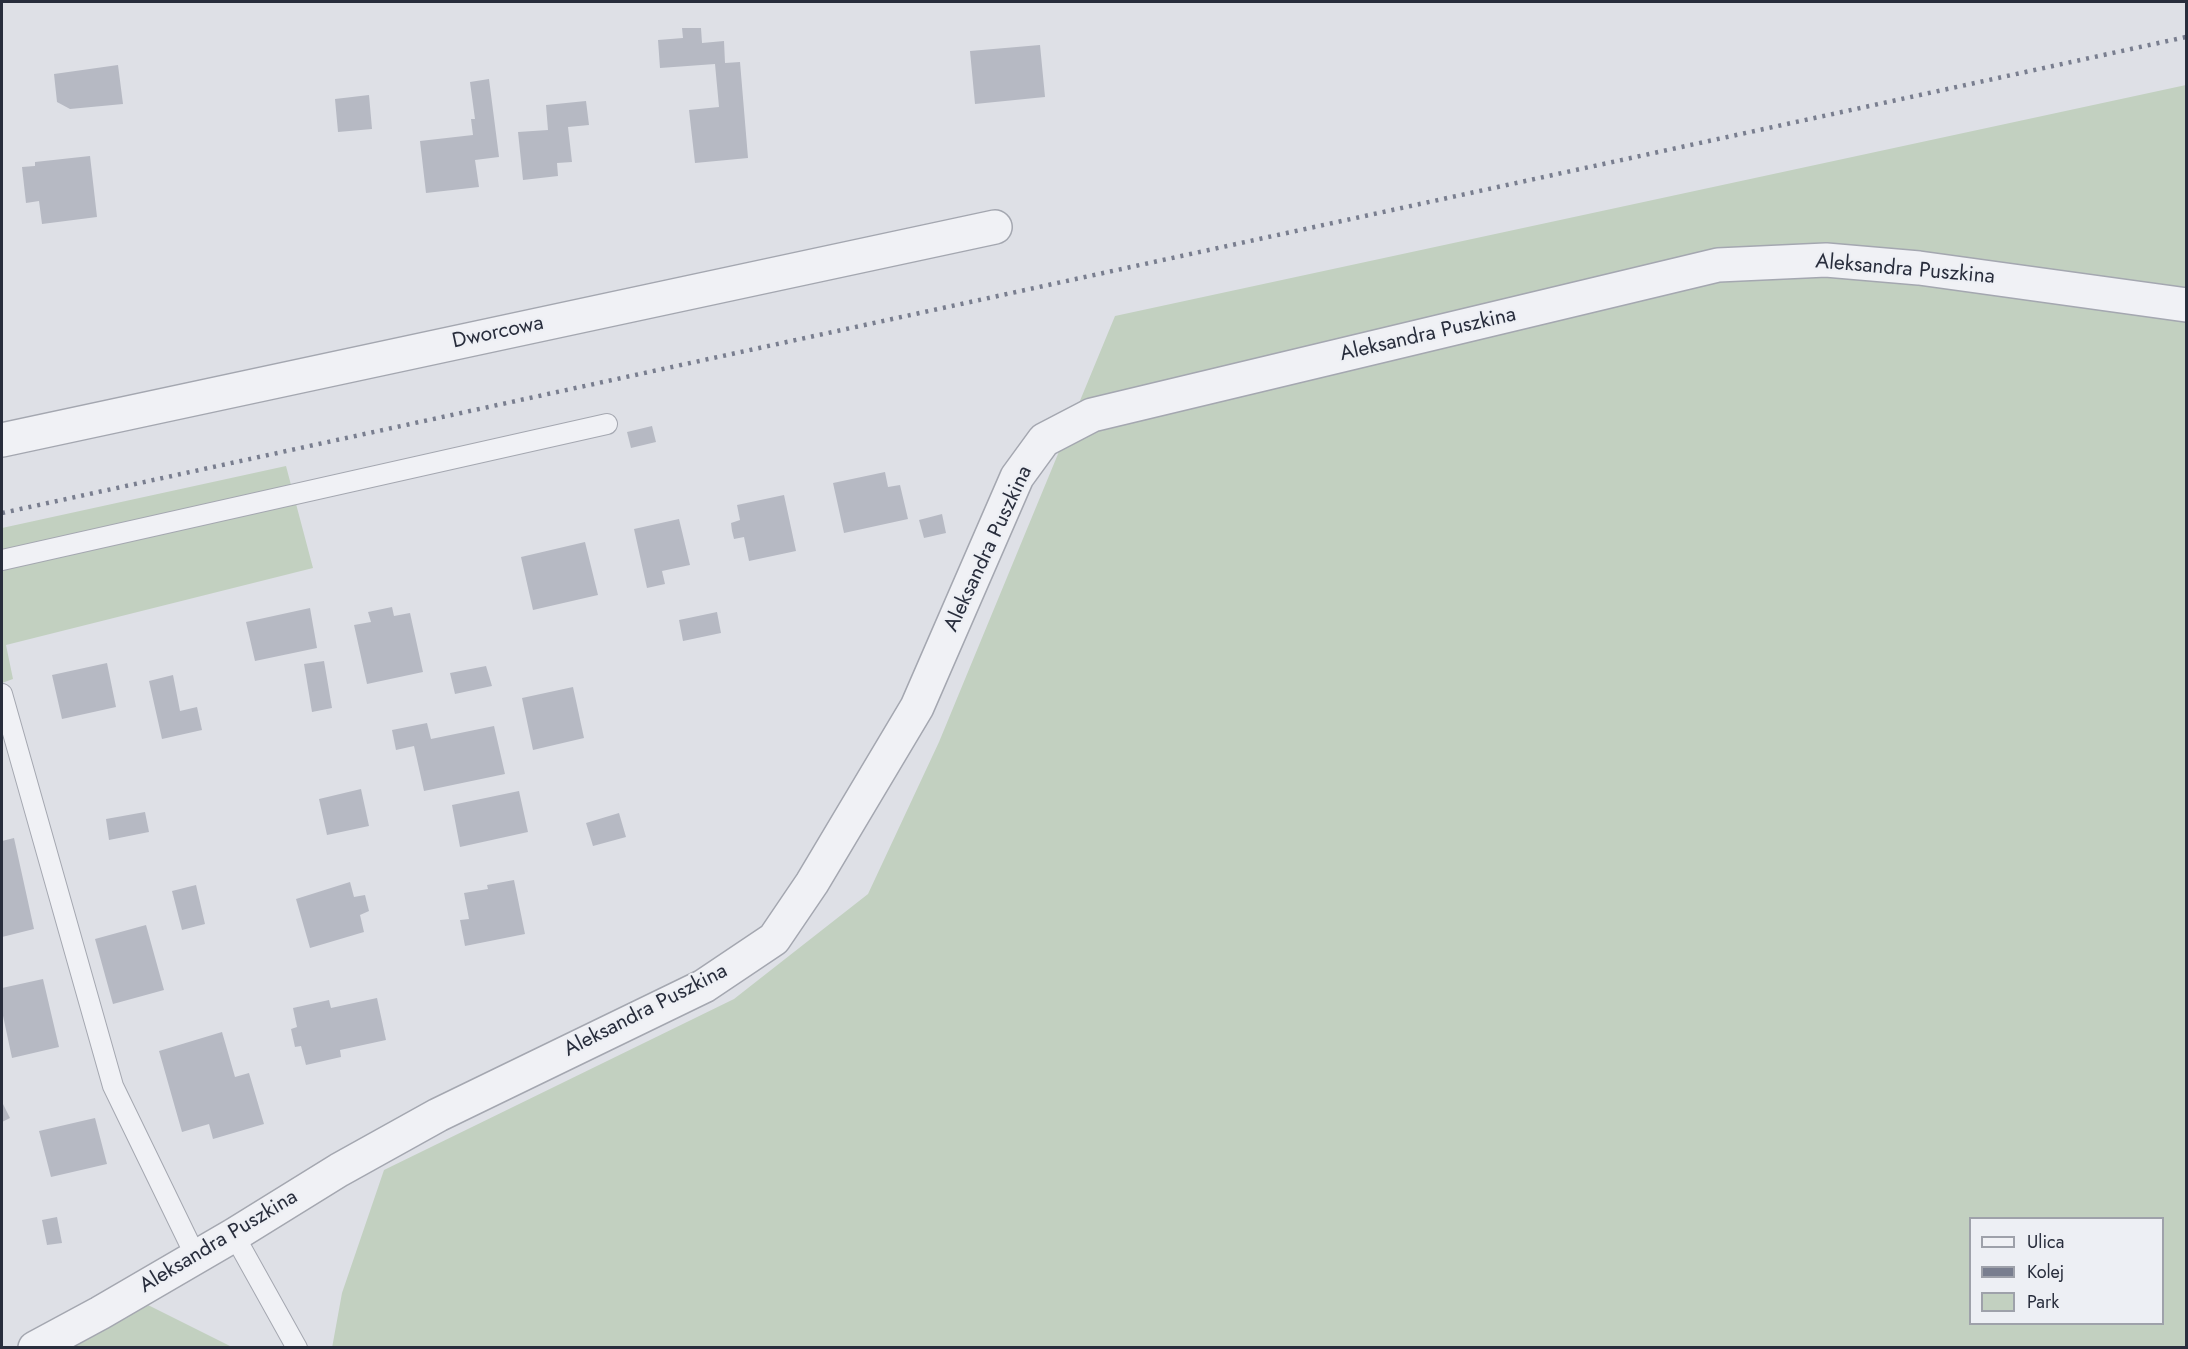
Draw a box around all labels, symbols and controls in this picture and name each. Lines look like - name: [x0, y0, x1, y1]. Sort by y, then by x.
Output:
- street label: Aleksandra Puszkina: [1814, 250, 1996, 290]
- street label: Aleksandra Puszkina: [1337, 302, 1519, 368]
- street label: Dworcowa: [450, 311, 546, 355]
- street label: Aleksandra Puszkina: [940, 462, 1038, 636]
- street label: Aleksandra Puszkina: [560, 959, 732, 1063]
- street label: Aleksandra Puszkina: [135, 1185, 303, 1299]
- legend: [1969, 1217, 2164, 1325]
- text: Ulica: [2027, 1229, 2064, 1255]
- text: Kolej: [2027, 1259, 2064, 1285]
- text: Park: [2027, 1289, 2059, 1315]

